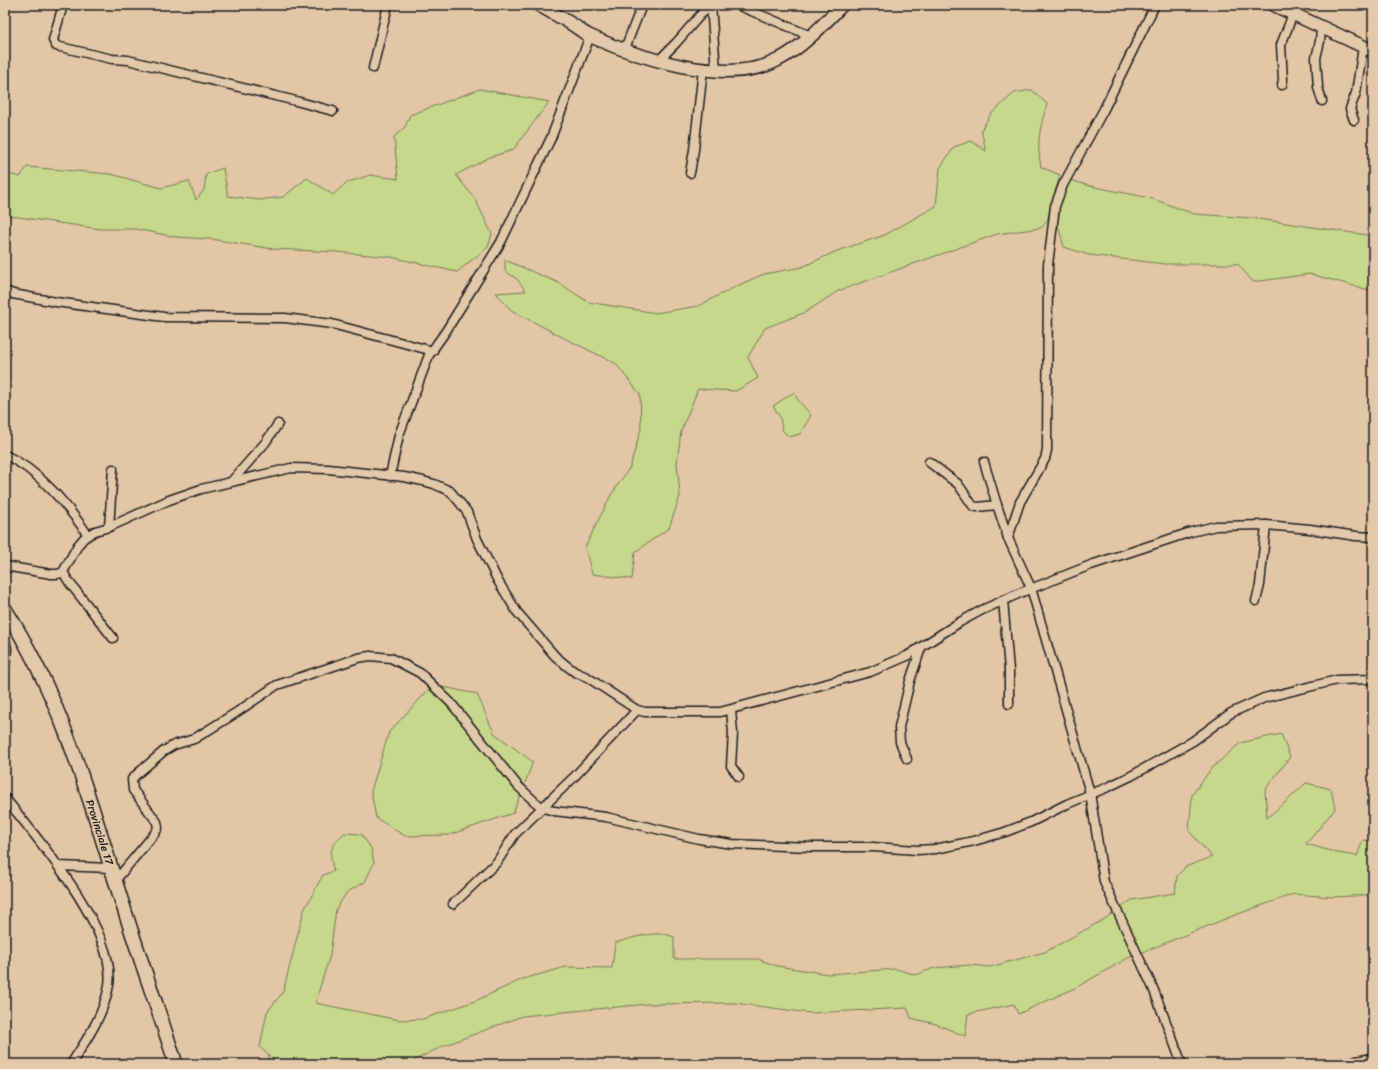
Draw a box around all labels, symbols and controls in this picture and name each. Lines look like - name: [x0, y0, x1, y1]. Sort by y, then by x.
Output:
- street label: Provinciale 17: [80, 797, 119, 868]

